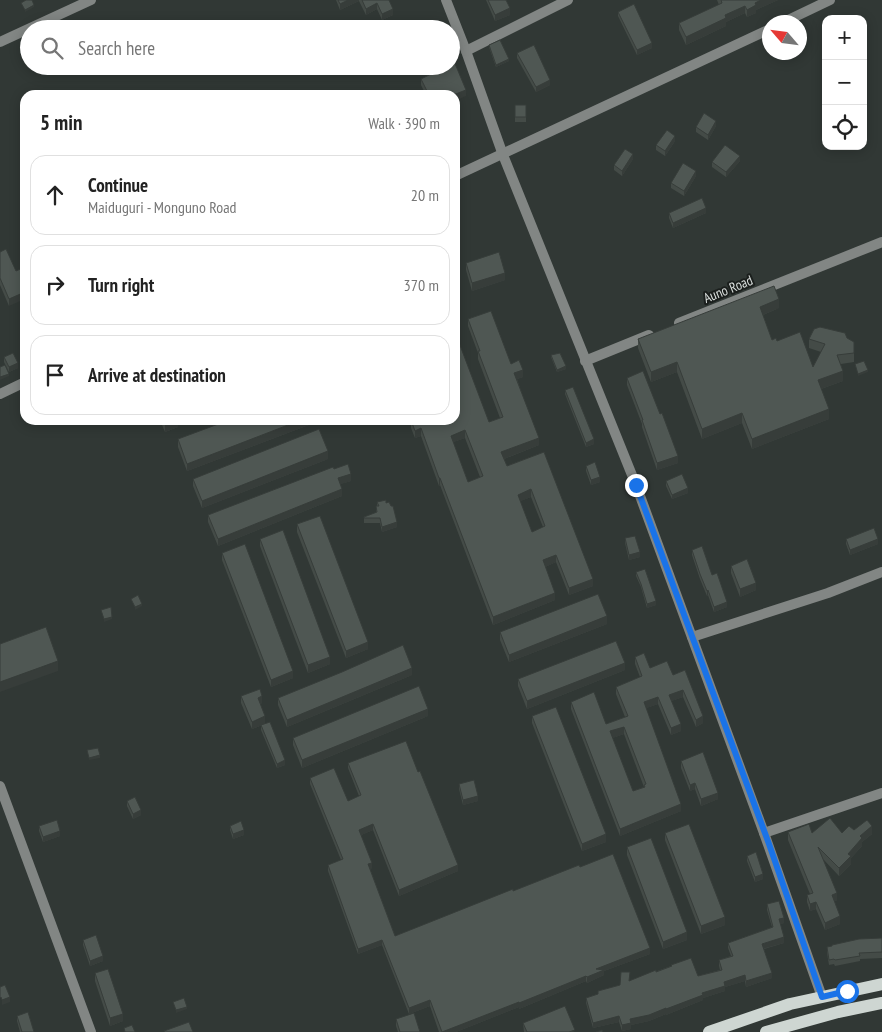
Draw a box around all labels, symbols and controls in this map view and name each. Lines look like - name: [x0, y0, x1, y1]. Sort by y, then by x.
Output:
- north arrow: [762, 15, 807, 60]
- map controls: [822, 15, 867, 150]
- button: +: [822, 15, 867, 60]
- search box: [20, 20, 460, 75]
- icon: search: [38, 34, 66, 62]
- text: Search here: [78, 36, 155, 60]
- button: −: [822, 60, 867, 105]
- button: locate: [822, 105, 867, 150]
- text: 5 min: [40, 109, 82, 136]
- text: Walk · 390 m: [368, 113, 440, 133]
- text: Continue: [88, 173, 148, 197]
- icon: ahead: [41, 181, 69, 209]
- text: 20 m: [411, 185, 439, 205]
- text: Maiduguri - Monguno Road: [88, 197, 236, 217]
- icon: right: [41, 271, 69, 299]
- street label: Auno Road: [701, 271, 755, 307]
- text: Turn right: [88, 273, 154, 297]
- text: 370 m: [404, 275, 439, 295]
- icon: arrive: [41, 361, 69, 389]
- text: Arrive at destination: [88, 363, 226, 387]
- route end: [625, 474, 648, 497]
- route start: [836, 980, 859, 1003]

